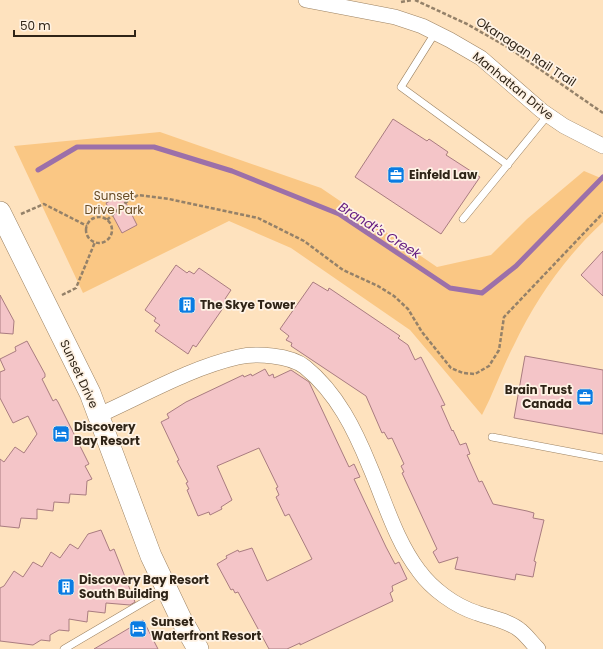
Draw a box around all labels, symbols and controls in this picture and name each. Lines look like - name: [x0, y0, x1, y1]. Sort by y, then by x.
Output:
- scale bar: [14, 12, 135, 38]
- street label: Okanagan Rail Trail: [473, 13, 580, 90]
- text: 50 m: [20, 17, 51, 34]
- street label: Manhattan Drive: [469, 48, 557, 124]
- office icon: Einfeld Law: [386, 165, 406, 185]
- place label: Einfeld Law: [409, 166, 478, 183]
- park label: Sunset Drive Park: [84, 187, 144, 218]
- water label: Brandt's Creek: [335, 197, 426, 264]
- building icon: The Skye Tower: [177, 295, 197, 315]
- place label: The Skye Tower: [200, 296, 295, 313]
- street label: Sunset Drive: [56, 337, 103, 411]
- place label: Brain Trust Canada: [505, 381, 572, 412]
- office icon: Brain Trust Canada: [575, 387, 595, 407]
- place label: Discovery Bay Resort: [74, 418, 140, 449]
- hotel icon: Discovery Bay Resort: [51, 424, 71, 444]
- place label: Discovery Bay Resort South Building: [79, 571, 209, 602]
- building icon: Discovery Bay Resort South Building: [56, 577, 76, 597]
- place label: Sunset Waterfront Resort: [151, 613, 261, 644]
- hotel icon: Sunset Waterfront Resort: [128, 619, 148, 639]

